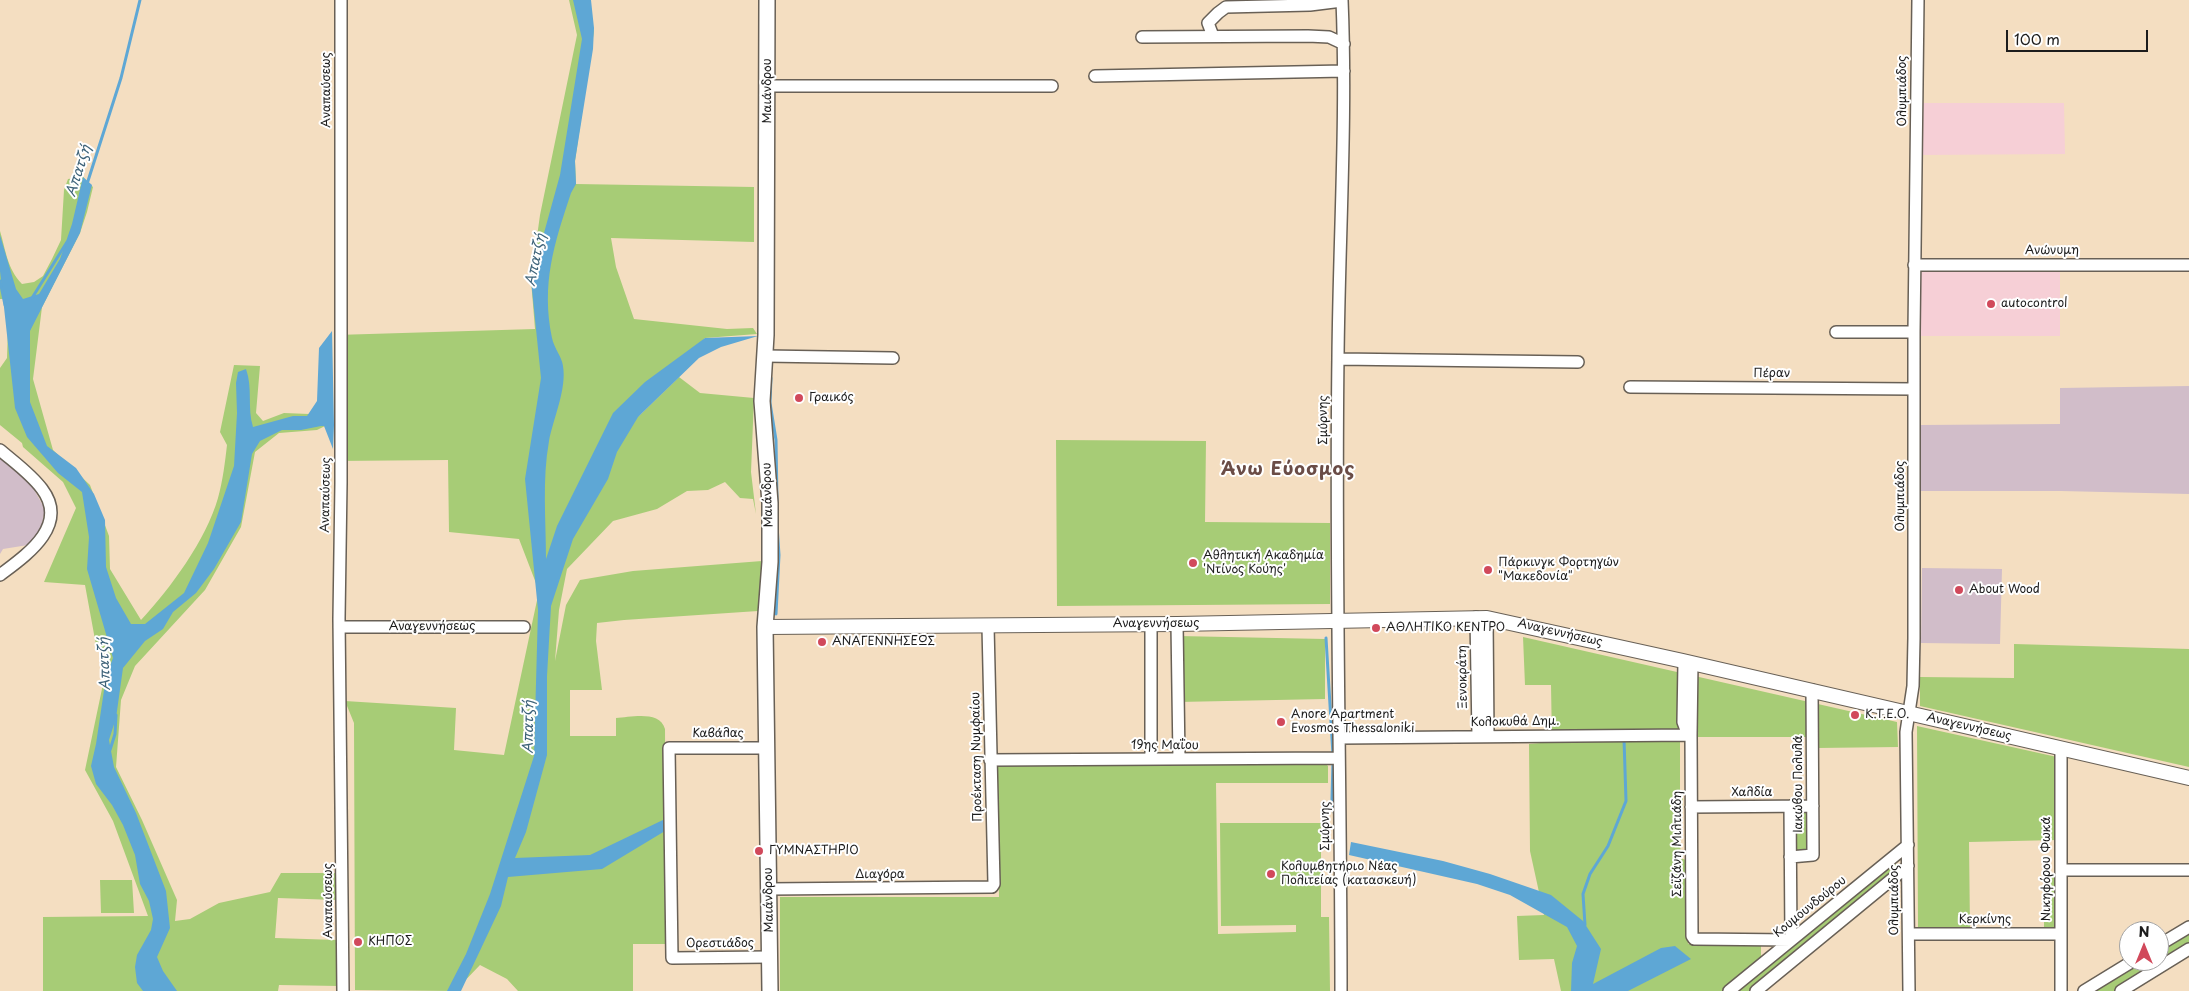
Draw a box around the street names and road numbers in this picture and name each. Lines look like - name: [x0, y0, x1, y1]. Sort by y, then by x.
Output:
- street label: Αναπαύσεως: [320, 52, 334, 128]
- street label: Ολυμπιάδος: [1896, 56, 1910, 126]
- street label: Μαιάνδρου: [761, 59, 775, 123]
- street label: Ανώνυμη: [2025, 244, 2079, 258]
- street label: Πέραν: [1754, 367, 1790, 381]
- street label: Σμύρνης: [1317, 395, 1331, 445]
- street label: Αναπαύσεως: [318, 457, 334, 533]
- street label: Ολυμπιάδος: [1894, 461, 1908, 531]
- street label: Μαιάνδρου: [760, 462, 776, 528]
- street label: Αναγεννήσεως: [1516, 616, 1604, 650]
- street label: Αναγεννήσεως: [1113, 617, 1199, 631]
- street label: Αναγεννήσεως: [389, 620, 475, 634]
- street label: Ξενοκράτη: [1455, 645, 1471, 709]
- street label: Προέκταση Νυμφαίου: [969, 692, 985, 822]
- street label: Αναγεννήσεως: [1925, 710, 2013, 744]
- street label: Κολοκυθά Δημ.: [1471, 714, 1559, 730]
- street label: Καβάλας: [692, 727, 744, 741]
- street label: Ιακώβου Πολυλά: [1792, 735, 1806, 833]
- street label: 19ης Μαΐου: [1131, 739, 1199, 753]
- street label: Χαλδία: [1732, 786, 1772, 800]
- street label: Σεϊζάνη Μιλτιάδη: [1671, 791, 1685, 897]
- street label: Σμύρνης: [1319, 801, 1333, 851]
- street label: Νικηφόρου Φωκά: [2040, 817, 2054, 921]
- street label: Αναπαύσεως: [322, 863, 336, 939]
- street label: Ολυμπιάδος: [1888, 865, 1902, 935]
- street label: Μαιάνδρου: [761, 867, 777, 933]
- street label: Διαγόρα: [855, 868, 905, 882]
- street label: Κουμουνδούρου: [1771, 873, 1849, 941]
- street label: Κερκίνης: [1959, 913, 2011, 927]
- street label: Ορεστιάδος: [686, 937, 754, 951]

